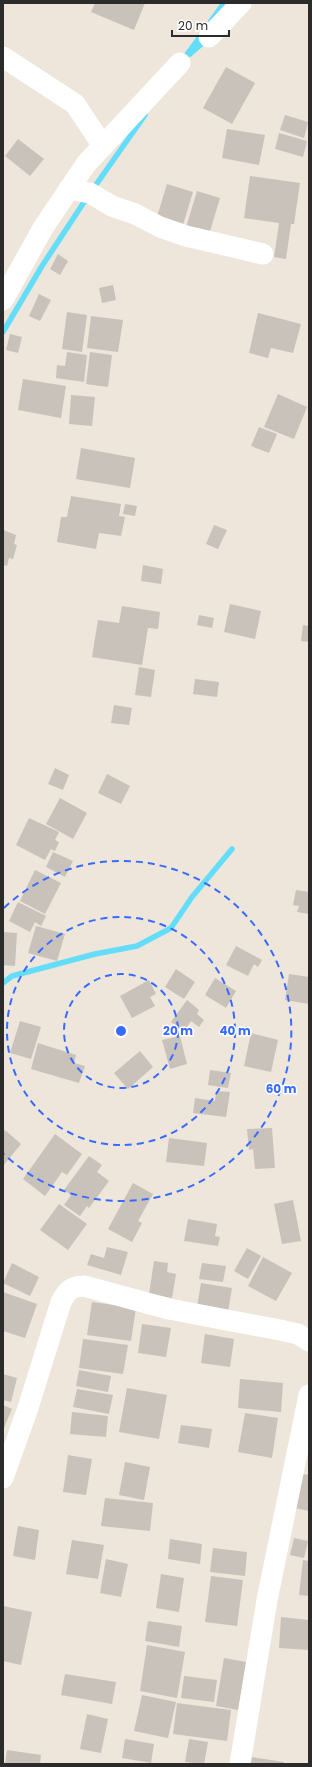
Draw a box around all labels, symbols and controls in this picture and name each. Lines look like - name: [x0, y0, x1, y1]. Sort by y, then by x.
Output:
- scale bar: [172, 12, 229, 38]
- text: 20 m: [178, 17, 208, 34]
- text: 20 m: [163, 1022, 193, 1039]
- text: 40 m: [219, 1022, 251, 1039]
- centre of rings: [114, 1024, 128, 1038]
- text: 60 m: [266, 1080, 297, 1097]

